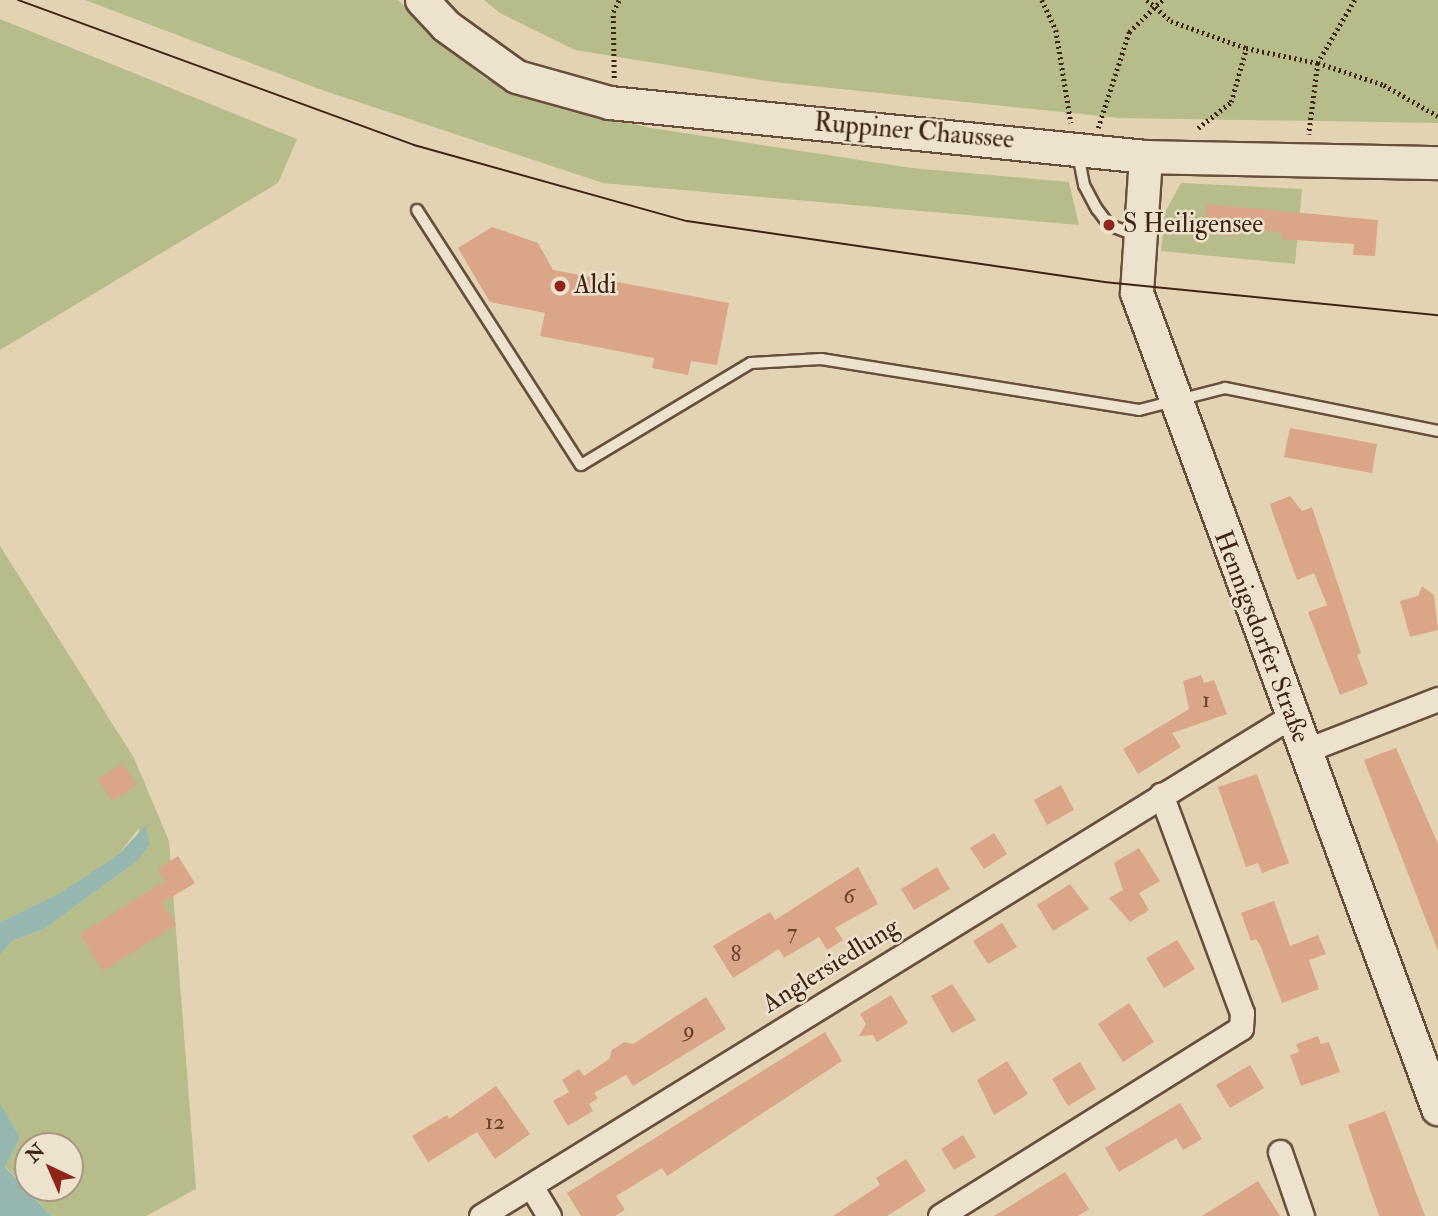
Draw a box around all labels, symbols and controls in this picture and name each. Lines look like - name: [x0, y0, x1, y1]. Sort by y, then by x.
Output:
- street label: Ruppiner Chaussee: [813, 108, 1015, 156]
- place label: S Heiligensee: [1123, 209, 1263, 241]
- marker: S Heiligensee: [1101, 217, 1117, 233]
- place label: Aldi: [574, 270, 617, 302]
- marker: Aldi: [552, 278, 568, 294]
- street label: Hennigsdorfer Straße: [1206, 526, 1316, 748]
- house number: 1: [1202, 686, 1210, 714]
- house number: 6: [843, 882, 855, 910]
- street label: Anglersiedlung: [757, 912, 905, 1020]
- house number: 7: [787, 918, 797, 946]
- house number: 8: [731, 940, 741, 968]
- house number: 9: [683, 1016, 695, 1044]
- house number: 12: [485, 1108, 505, 1136]
- north arrow: [14, 1132, 84, 1202]
- text: N: [21, 1139, 50, 1168]

